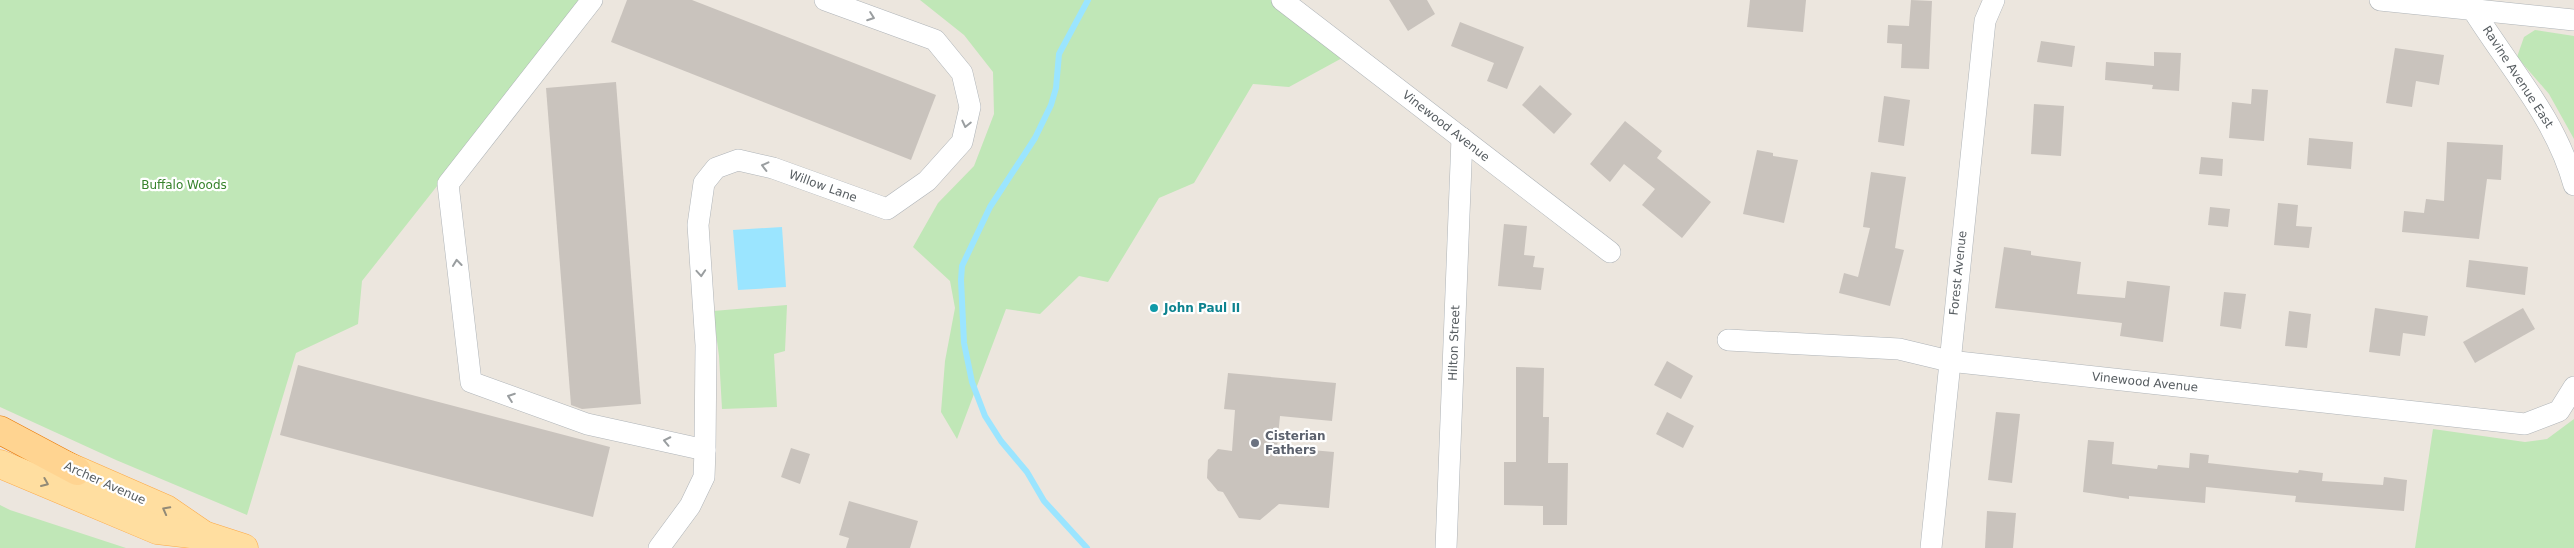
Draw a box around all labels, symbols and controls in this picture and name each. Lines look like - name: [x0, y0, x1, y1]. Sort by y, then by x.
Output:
- one-way arrow: [867, 11, 875, 21]
- street label: Ravine Avenue East: [2480, 23, 2556, 131]
- street label: Vinewood Avenue: [1400, 88, 1492, 164]
- one-way arrow: [961, 119, 972, 128]
- one-way arrow: [760, 161, 769, 172]
- street label: Willow Lane: [787, 167, 859, 205]
- park label: Buffalo Woods: [141, 178, 227, 192]
- street label: Forest Avenue: [1947, 230, 1969, 316]
- one-way arrow: [452, 259, 463, 267]
- one-way arrow: [696, 270, 707, 278]
- place label: John Paul II: [1163, 301, 1240, 315]
- marker: John Paul II: [1148, 302, 1160, 314]
- street label: Hilton Street: [1446, 305, 1462, 381]
- street label: Vinewood Avenue: [2091, 369, 2199, 395]
- one-way arrow: [507, 393, 516, 403]
- place label: Cisterian Fathers: [1265, 429, 1326, 457]
- one-way arrow: [662, 437, 671, 447]
- marker: Cisterian Fathers: [1249, 437, 1261, 449]
- street label: Archer Avenue: [62, 459, 148, 507]
- one-way arrow: [40, 477, 49, 488]
- one-way arrow: [162, 506, 171, 516]

